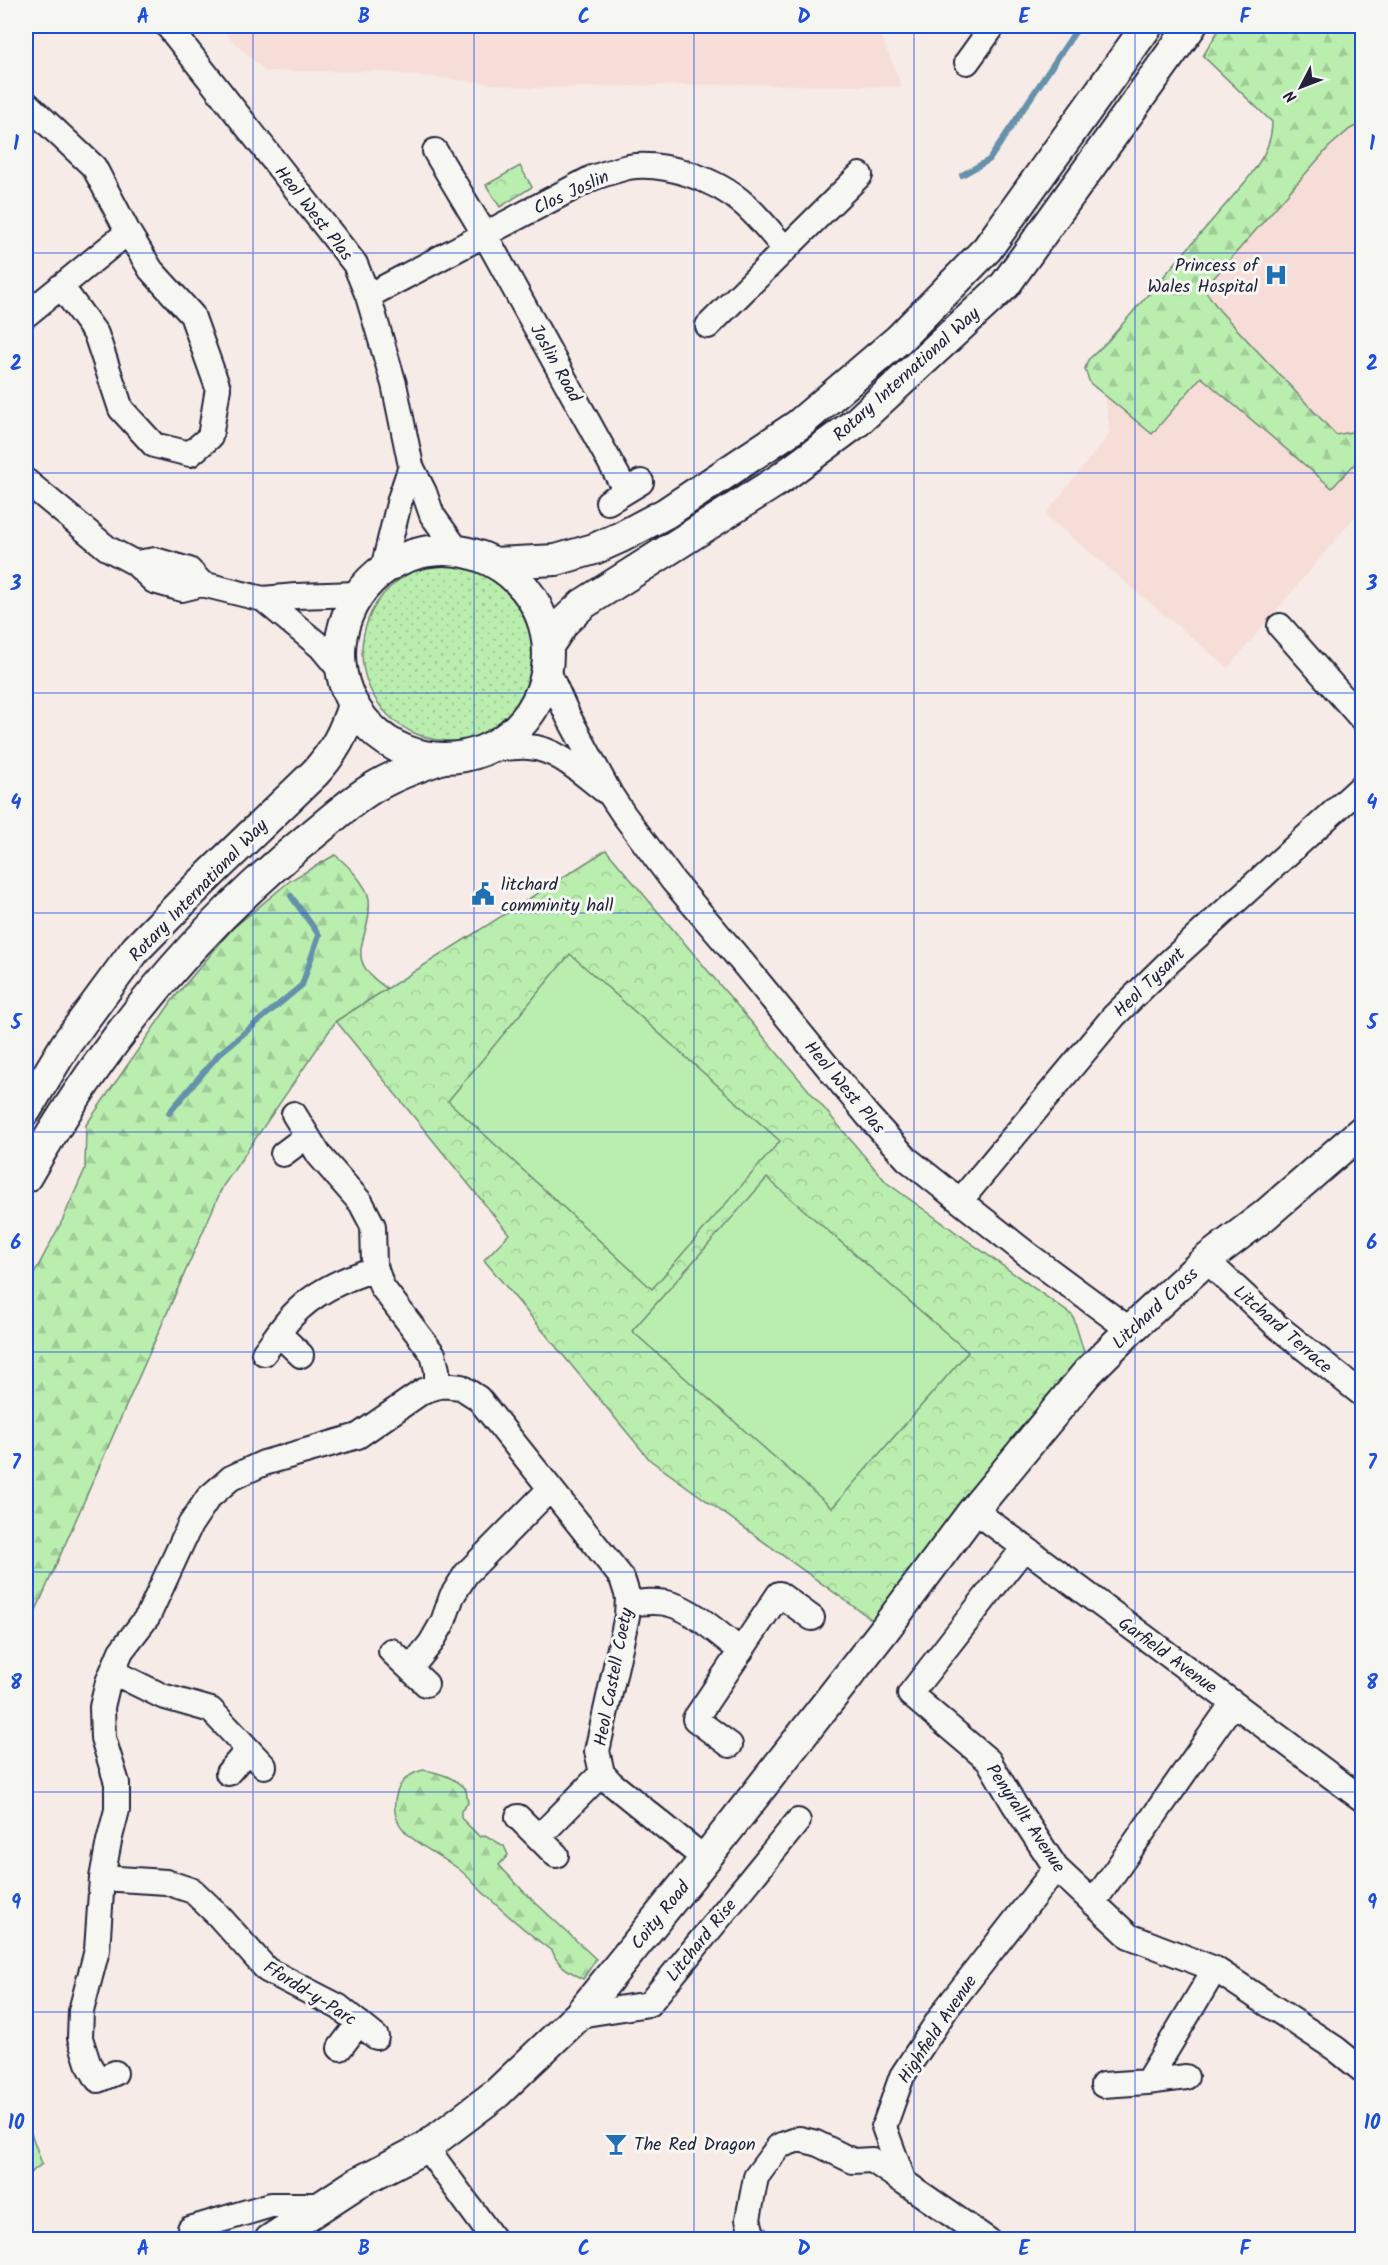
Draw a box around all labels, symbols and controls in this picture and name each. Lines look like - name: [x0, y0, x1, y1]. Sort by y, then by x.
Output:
- text: A: [137, 2, 149, 34]
- text: B: [358, 2, 370, 34]
- text: C: [578, 2, 590, 34]
- text: D: [797, 2, 811, 34]
- text: E: [1018, 2, 1030, 34]
- text: F: [1240, 2, 1252, 34]
- north arrow: [1271, 57, 1331, 117]
- text: N: [1278, 84, 1304, 108]
- text: 1: [13, 129, 19, 161]
- text: 1: [1369, 129, 1375, 161]
- street label: Heol West Plas: [266, 160, 360, 268]
- street label: Clos Joslin: [529, 163, 614, 224]
- place label: Princess of Wales Hospital: [1147, 252, 1260, 302]
- hospital icon: Princess of Wales Hospital: [1263, 262, 1289, 288]
- street label: Rotary International Way: [827, 300, 988, 449]
- street label: Joslin Road: [521, 319, 589, 409]
- text: 2: [10, 349, 22, 381]
- text: 2: [1366, 349, 1378, 381]
- text: 3: [10, 569, 22, 601]
- text: 3: [1366, 569, 1378, 601]
- text: 4: [11, 788, 22, 820]
- text: 4: [1367, 788, 1378, 820]
- street label: Rotary International Way: [123, 812, 276, 969]
- place label: litchard comminity hall: [501, 871, 614, 921]
- public building icon: litchard comminity hall: [470, 881, 496, 907]
- street label: Heol Tysant: [1107, 940, 1193, 1025]
- text: 5: [10, 1008, 23, 1040]
- text: 5: [1366, 1008, 1379, 1040]
- street label: Heol West Plas: [796, 1035, 892, 1141]
- text: 6: [11, 1228, 22, 1260]
- text: 6: [1367, 1228, 1378, 1260]
- street label: Litchard Cross: [1106, 1261, 1206, 1357]
- street label: Litchard Terrace: [1226, 1279, 1338, 1382]
- text: 7: [11, 1448, 21, 1480]
- text: 7: [1367, 1448, 1377, 1480]
- street label: Heol Castell Coety: [587, 1605, 642, 1749]
- street label: Garfield Avenue: [1111, 1610, 1223, 1702]
- text: 8: [10, 1668, 22, 1700]
- text: 8: [1366, 1668, 1378, 1700]
- street label: Penyrallt Avenue: [977, 1758, 1072, 1879]
- street label: Coity Road: [624, 1874, 699, 1957]
- text: 9: [11, 1888, 21, 1920]
- text: 9: [1367, 1888, 1377, 1920]
- street label: Litchard Rise: [659, 1893, 745, 1989]
- street label: Ffordd-y-Parc: [257, 1954, 362, 2035]
- street label: Highfield Avenue: [891, 1970, 985, 2090]
- text: 10: [8, 2108, 25, 2140]
- text: 10: [1364, 2108, 1381, 2140]
- bar icon: The Red Dragon: [603, 2131, 629, 2157]
- place label: The Red Dragon: [634, 2131, 756, 2160]
- text: A: [137, 2234, 149, 2265]
- text: B: [358, 2234, 370, 2265]
- text: C: [578, 2234, 590, 2265]
- text: D: [797, 2234, 811, 2265]
- text: E: [1018, 2234, 1030, 2265]
- text: F: [1240, 2234, 1252, 2265]

